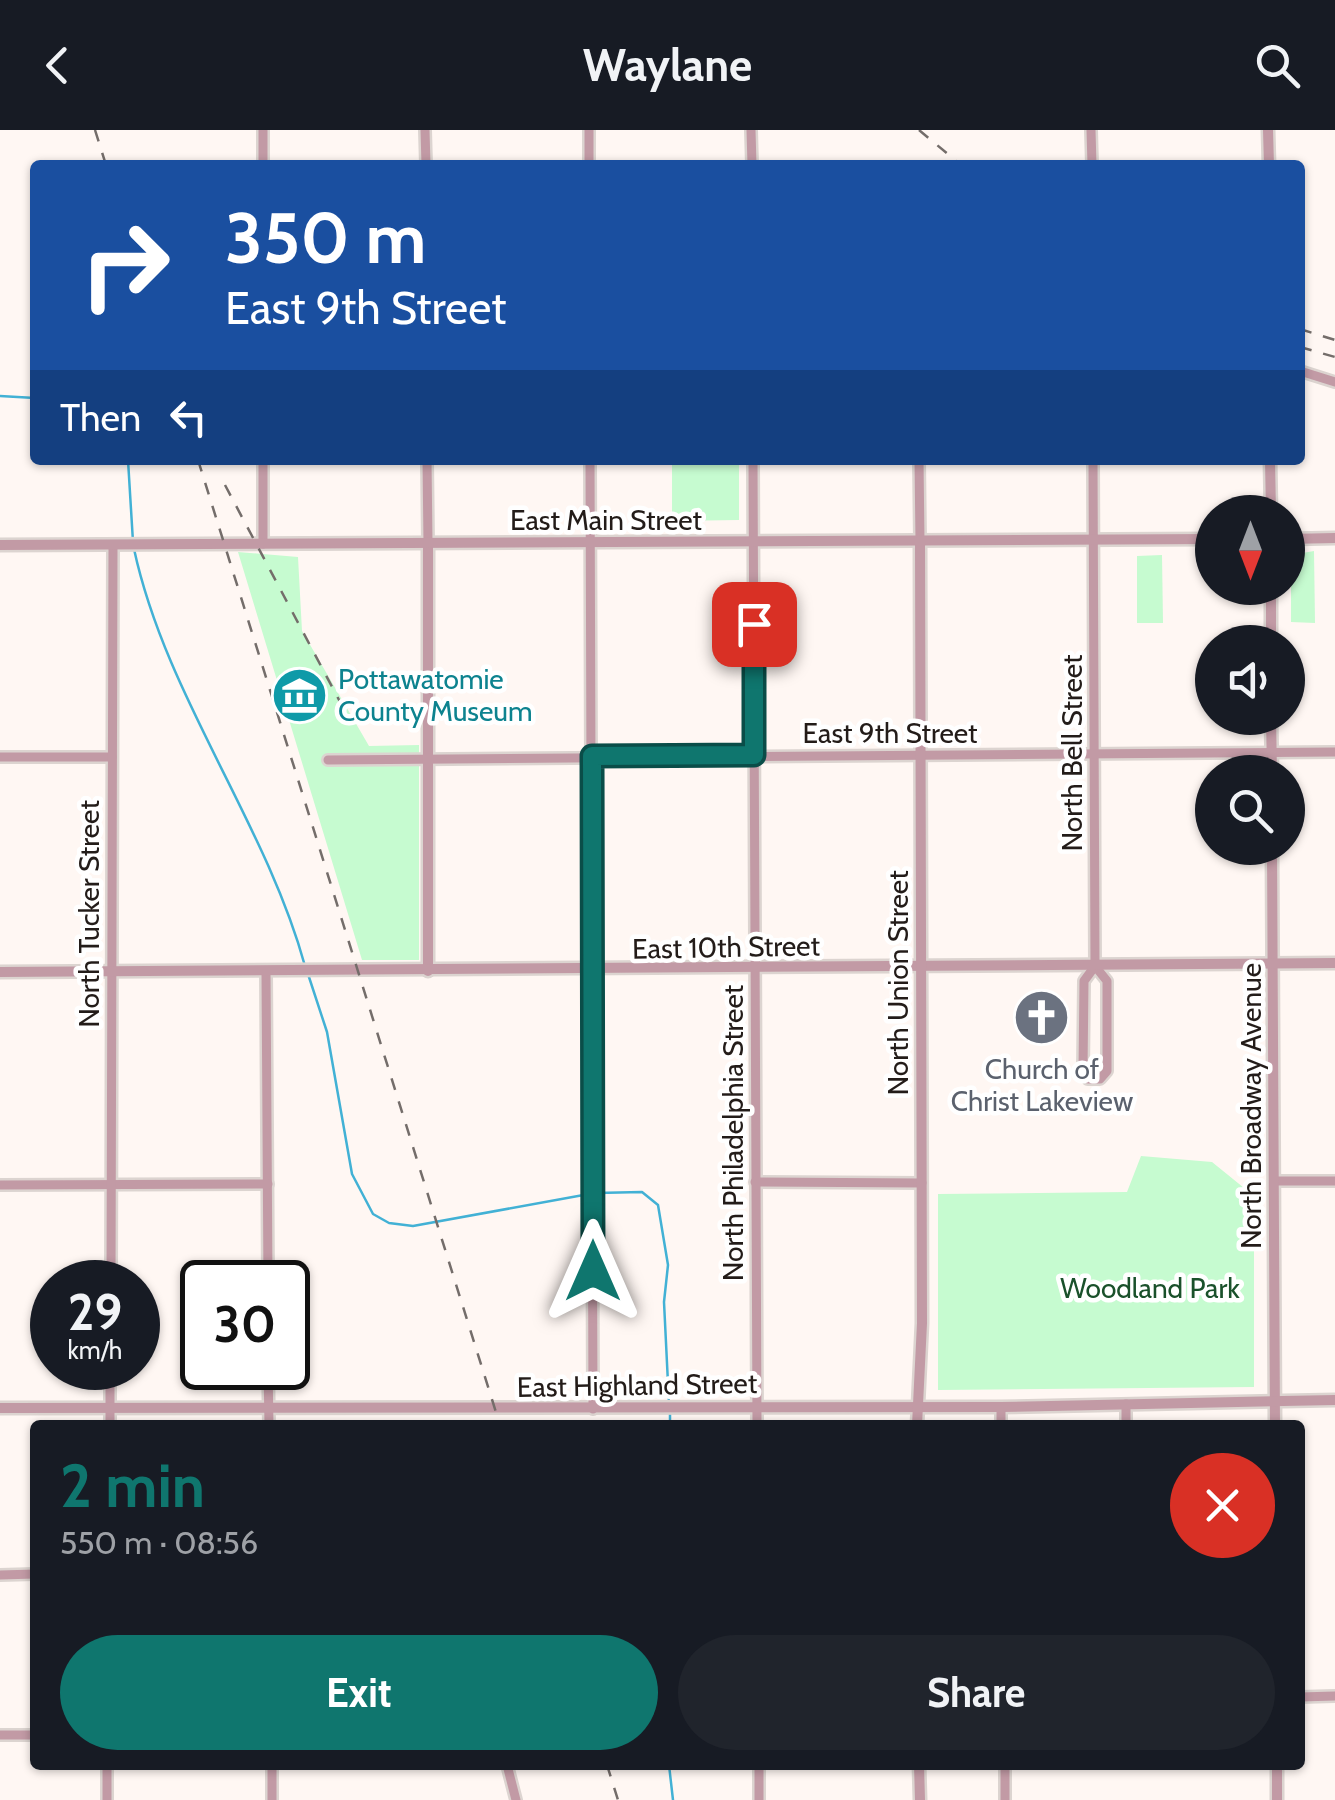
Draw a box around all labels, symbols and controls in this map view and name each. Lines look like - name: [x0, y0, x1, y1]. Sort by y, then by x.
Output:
- icon: back: [30, 38, 85, 93]
- text: Waylane: [583, 38, 752, 92]
- icon: search: [1250, 38, 1305, 93]
- text: 350 m: [225, 195, 426, 281]
- icon: right: [60, 200, 190, 330]
- text: East 9th Street: [225, 281, 506, 335]
- icon: left: [161, 390, 216, 445]
- text: Then: [60, 394, 141, 441]
- north arrow: [1195, 495, 1305, 605]
- map controls: [1195, 495, 1305, 865]
- street label: East Main Street: [510, 503, 702, 537]
- pin: [712, 582, 797, 667]
- icon: arrive: [727, 597, 782, 652]
- button: sound: [1195, 625, 1305, 735]
- street label: North Bell Street: [1055, 654, 1089, 852]
- place label: Pottawatomie County Museum: [338, 662, 532, 728]
- museum icon: Pottawatomie County Museum: [269, 665, 329, 725]
- street label: East 9th Street: [802, 716, 978, 750]
- button: search: [1195, 755, 1305, 865]
- street label: North Tucker Street: [72, 800, 106, 1028]
- street label: North Union Street: [881, 870, 915, 1096]
- street label: East 10th Street: [632, 928, 820, 966]
- street label: North Broadway Avenue: [1234, 963, 1268, 1249]
- street label: North Philadelphia Street: [716, 985, 750, 1281]
- church icon: Church of Christ Lakeview: [1012, 988, 1072, 1048]
- place label: Church of Christ Lakeview: [951, 1052, 1133, 1118]
- position arrow: [541, 1219, 645, 1323]
- speed limit sign: 30: [180, 1260, 310, 1390]
- park label: Woodland Park: [1060, 1271, 1240, 1305]
- text: 29: [68, 1282, 122, 1343]
- text: km/h: [68, 1335, 122, 1365]
- street label: East Highland Street: [517, 1366, 757, 1404]
- text: 2 min: [60, 1449, 205, 1522]
- button: close: [1170, 1453, 1275, 1558]
- text: 550 m · 08:56: [60, 1523, 258, 1562]
- button: Exit: [60, 1635, 658, 1750]
- button: Share: [678, 1635, 1275, 1750]

